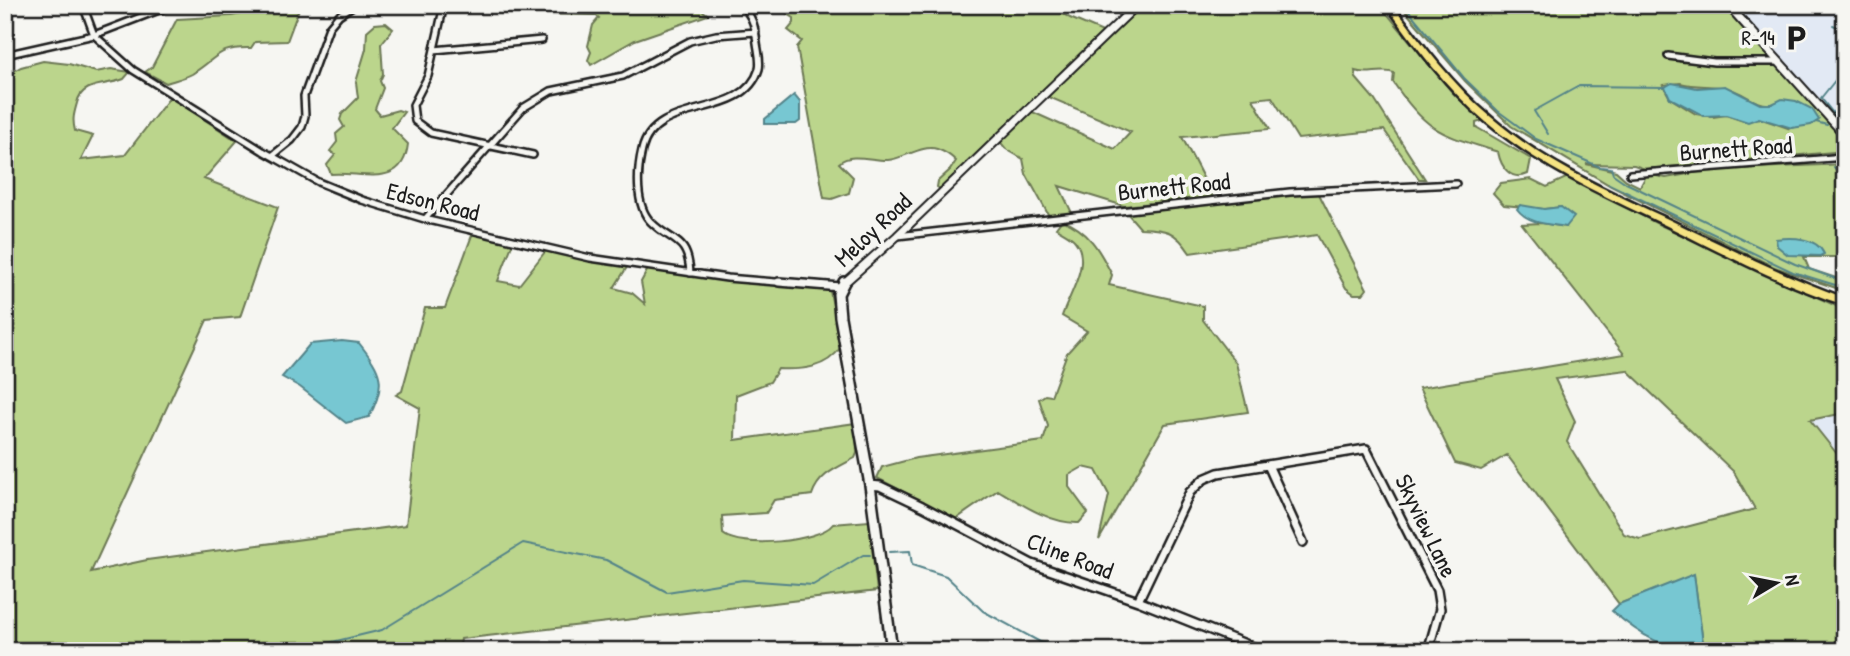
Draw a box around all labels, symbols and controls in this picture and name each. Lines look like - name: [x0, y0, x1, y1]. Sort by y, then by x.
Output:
- place label: R-14: [1741, 23, 1775, 52]
- parking icon: R-14: [1781, 23, 1811, 53]
- street label: Burnett Road: [1679, 128, 1793, 168]
- street label: Burnett Road: [1116, 164, 1232, 208]
- street label: Edson Road: [383, 174, 483, 228]
- street label: Meloy Road: [827, 185, 918, 273]
- street label: Skyview Lane: [1388, 469, 1466, 583]
- street label: Cline Road: [1023, 524, 1118, 586]
- north arrow: [1742, 548, 1812, 618]
- text: N: [1779, 573, 1806, 587]

